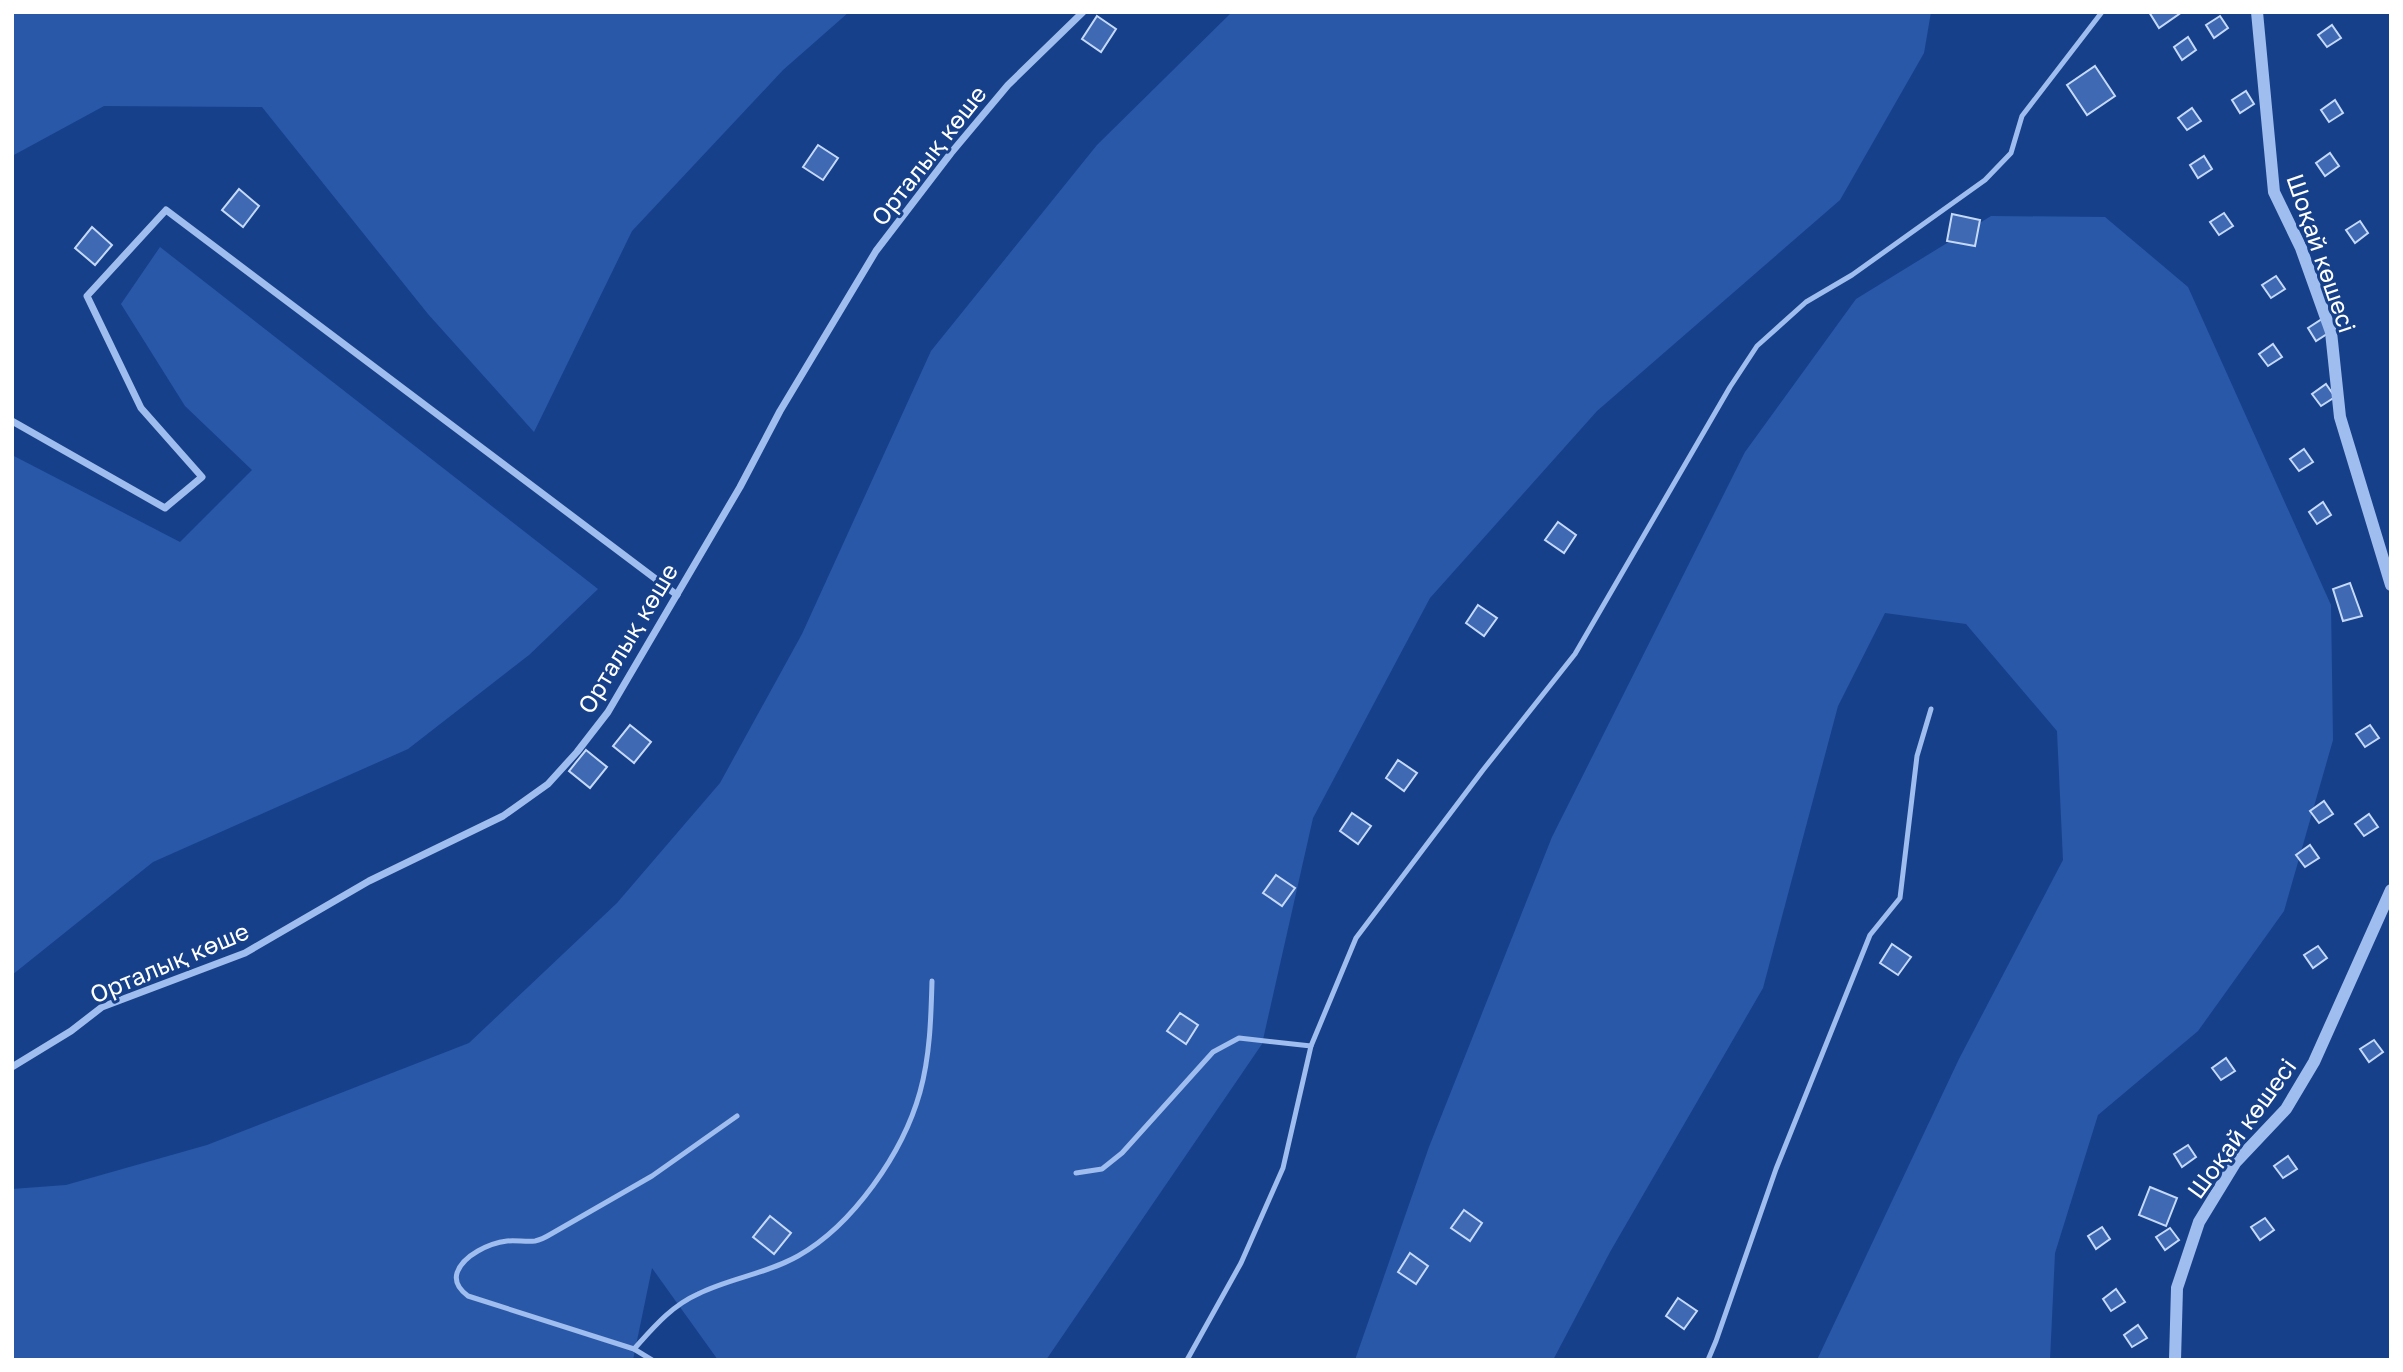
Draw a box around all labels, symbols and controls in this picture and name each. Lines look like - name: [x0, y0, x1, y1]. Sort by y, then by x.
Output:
- street label: Орталық көше: [864, 79, 992, 231]
- street label: Шоқай көшесі: [2281, 170, 2363, 336]
- street label: Орталық көше: [571, 558, 683, 718]
- street label: Орталық көше: [85, 915, 253, 1009]
- street label: Шоқай көшесі: [2180, 1052, 2302, 1204]

